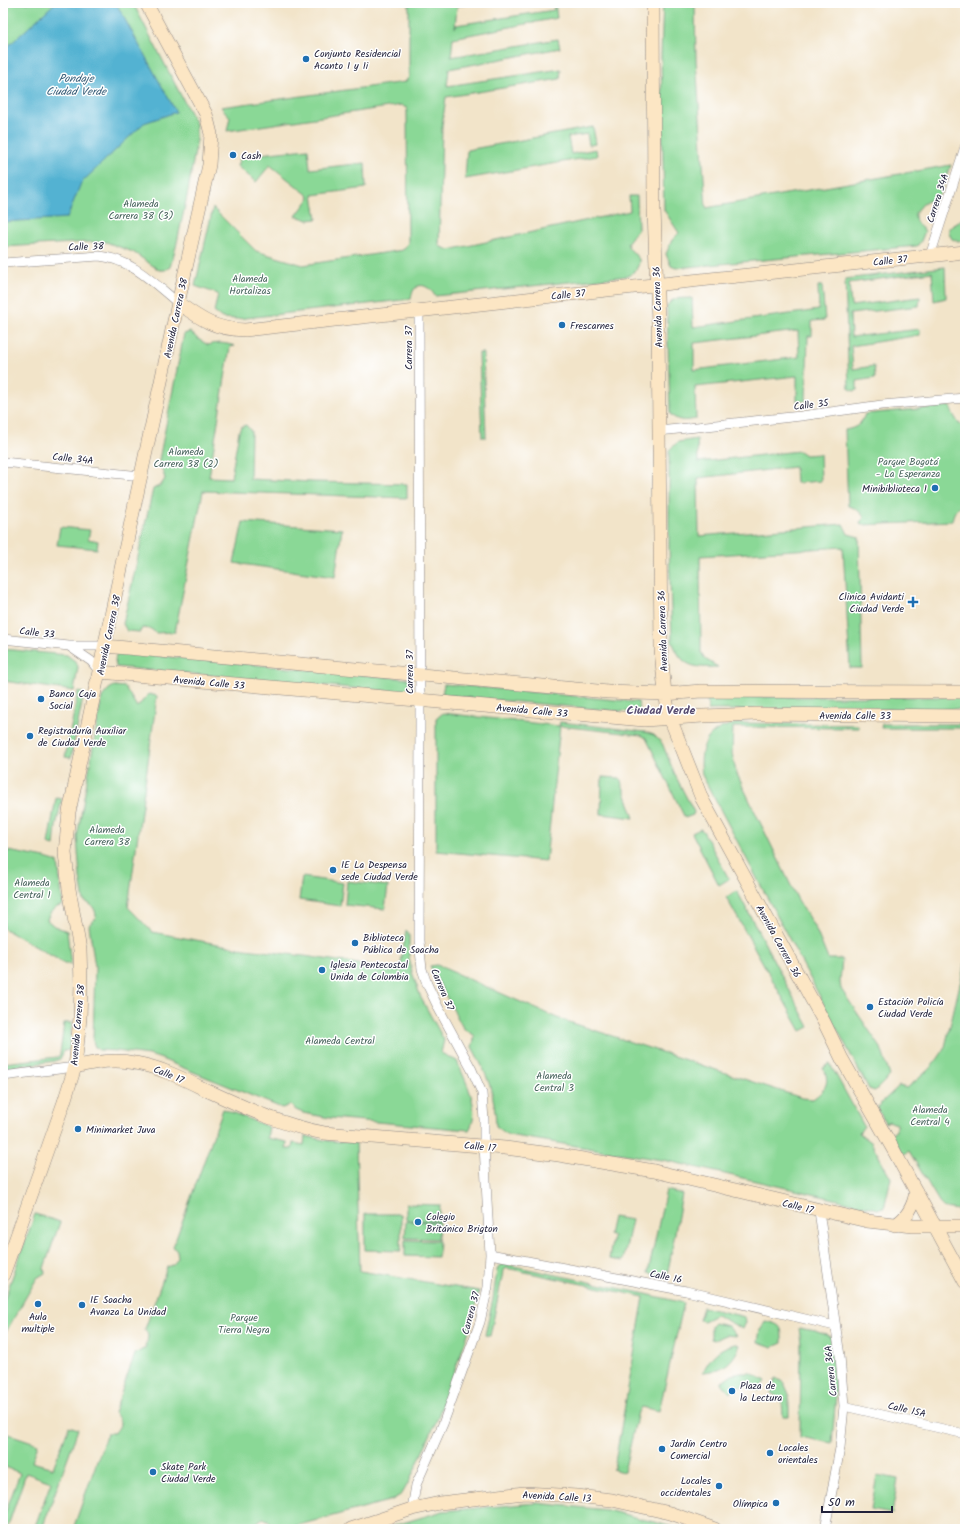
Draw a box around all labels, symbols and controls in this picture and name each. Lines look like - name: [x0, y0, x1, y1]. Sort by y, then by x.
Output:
- place label: Conjunto Residencial Acanto I y Ii: [314, 46, 401, 74]
- marker: Conjunto Residencial Acanto I y Ii: [301, 54, 311, 64]
- water label: Pondaje Ciudad Verde: [46, 70, 107, 101]
- place label: Cash: [241, 148, 261, 164]
- marker: Cash: [228, 150, 238, 160]
- street label: Carrera 34A: [922, 172, 953, 225]
- park label: Alameda Carrera 38 (3): [108, 196, 174, 224]
- street label: Calle 38: [68, 238, 105, 256]
- street label: Calle 37: [872, 251, 908, 271]
- street label: Avenida Carrera 36: [649, 266, 667, 348]
- park label: Alameda Hortalizas: [229, 271, 271, 299]
- street label: Avenida Carrera 38: [160, 276, 193, 360]
- street label: Calle 37: [550, 285, 586, 305]
- place label: Frescarnes: [570, 318, 615, 334]
- marker: Frescarnes: [557, 320, 567, 330]
- street label: Carrera 37: [401, 326, 417, 370]
- street label: Calle 35: [793, 395, 830, 415]
- park label: Alameda Carrera 38 (2): [153, 444, 219, 472]
- street label: Calle 34A: [51, 449, 94, 469]
- park label: Parque Bogotá - La Esperanza: [876, 454, 941, 482]
- place label: Minibiblioteca 1: [862, 481, 927, 497]
- marker: Minibiblioteca 1: [930, 483, 940, 493]
- place label: Clinica Avidanti Ciudad Verde: [838, 589, 905, 617]
- street label: Avenida Carrera 36: [654, 590, 672, 672]
- street label: Avenida Carrera 38: [93, 593, 126, 677]
- marker: Clinica Avidanti Ciudad Verde: [907, 596, 919, 608]
- street label: Calle 33: [18, 623, 56, 643]
- street label: Carrera 37: [402, 650, 418, 694]
- street label: Avenida Calle 33: [172, 672, 246, 694]
- place label: Banco Caja Social: [49, 686, 97, 714]
- marker: Banco Caja Social: [36, 694, 46, 704]
- street label: Avenida Calle 33: [495, 700, 569, 722]
- district label: Ciudad Verde: [627, 701, 696, 720]
- street label: Avenida Calle 33: [819, 708, 891, 724]
- place label: Registraduría Auxiliar de Ciudad Verde: [38, 723, 127, 751]
- marker: Registraduría Auxiliar de Ciudad Verde: [25, 731, 35, 741]
- park label: Alameda Carrera 38: [84, 822, 131, 850]
- place label: IE La Despensa sede Ciudad Verde: [341, 857, 418, 885]
- marker: IE La Despensa sede Ciudad Verde: [328, 865, 338, 875]
- park label: Alameda Central 1: [13, 875, 51, 903]
- street label: Avenida Carrera 36: [751, 902, 805, 981]
- place label: Biblioteca Pública de Soacha: [363, 930, 439, 958]
- marker: Biblioteca Pública de Soacha: [350, 938, 360, 948]
- place label: Iglesia Pentecostal Unida de Colombia: [330, 957, 409, 985]
- marker: Iglesia Pentecostal Unida de Colombia: [317, 965, 327, 975]
- street label: Carrera 37: [426, 966, 458, 1013]
- street label: Avenida Carrera 38: [66, 983, 90, 1067]
- place label: Estación Policía Ciudad Verde: [878, 994, 944, 1022]
- marker: Estación Policía Ciudad Verde: [865, 1002, 875, 1012]
- park label: Alameda Central: [305, 1033, 375, 1049]
- street label: Calle 17: [151, 1062, 187, 1088]
- park label: Alameda Central 3: [534, 1068, 574, 1096]
- park label: Alameda Central 4: [910, 1102, 950, 1130]
- place label: Minimarket Juva: [86, 1122, 156, 1138]
- marker: Minimarket Juva: [73, 1124, 83, 1134]
- street label: Calle 17: [463, 1138, 497, 1156]
- street label: Calle 17: [780, 1195, 816, 1219]
- place label: Colegio Británico Brigton: [426, 1209, 498, 1237]
- marker: Colegio Británico Brigton: [413, 1217, 423, 1227]
- street label: Calle 16: [648, 1266, 683, 1288]
- street label: Carrera 37: [458, 1290, 485, 1337]
- place label: IE Soacha Avanza La Unidad: [90, 1292, 167, 1320]
- marker: Aula multiple: [33, 1299, 43, 1309]
- marker: IE Soacha Avanza La Unidad: [77, 1300, 87, 1310]
- place label: Aula multiple: [21, 1309, 55, 1337]
- park label: Parque Tierra Negra: [218, 1310, 270, 1338]
- street label: Carrera 36A: [820, 1345, 842, 1397]
- place label: Plaza de la Lectura: [740, 1378, 783, 1406]
- marker: Plaza de la Lectura: [727, 1386, 737, 1396]
- street label: Calle 15A: [886, 1398, 927, 1422]
- place label: Jardín Centro Comercial: [670, 1436, 727, 1464]
- place label: Locales orientales: [778, 1440, 819, 1468]
- marker: Jardín Centro Comercial: [657, 1444, 667, 1454]
- marker: Locales orientales: [765, 1448, 775, 1458]
- place label: Skate Park Ciudad Verde: [161, 1459, 216, 1487]
- marker: Skate Park Ciudad Verde: [148, 1467, 158, 1477]
- place label: Locales occidentales: [661, 1473, 712, 1501]
- marker: Locales occidentales: [714, 1481, 724, 1491]
- street label: Avenida Calle 13: [522, 1487, 592, 1507]
- scale bar: [822, 1488, 892, 1514]
- text: 50 m: [828, 1493, 855, 1512]
- place label: Olímpica: [733, 1496, 768, 1512]
- marker: Olímpica: [771, 1498, 781, 1508]

